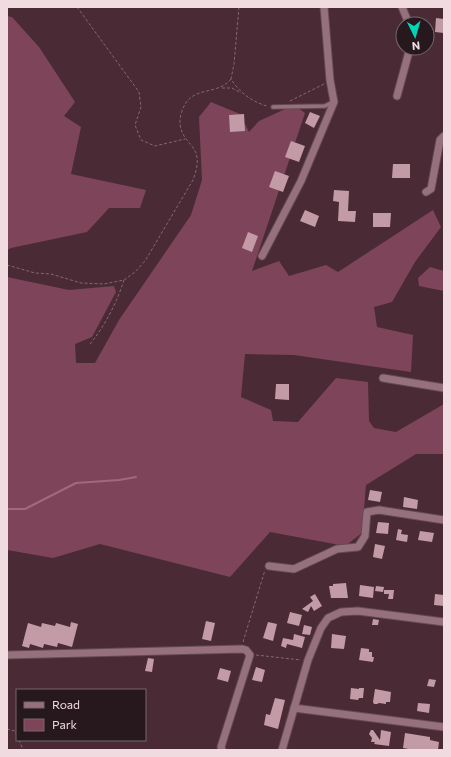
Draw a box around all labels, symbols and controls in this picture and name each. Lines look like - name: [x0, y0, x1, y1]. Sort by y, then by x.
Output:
- north arrow: [395, 16, 435, 56]
- text: N: [411, 40, 421, 53]
- legend: [16, 689, 146, 741]
- text: Road: [52, 697, 80, 711]
- text: Park: [52, 717, 78, 731]

